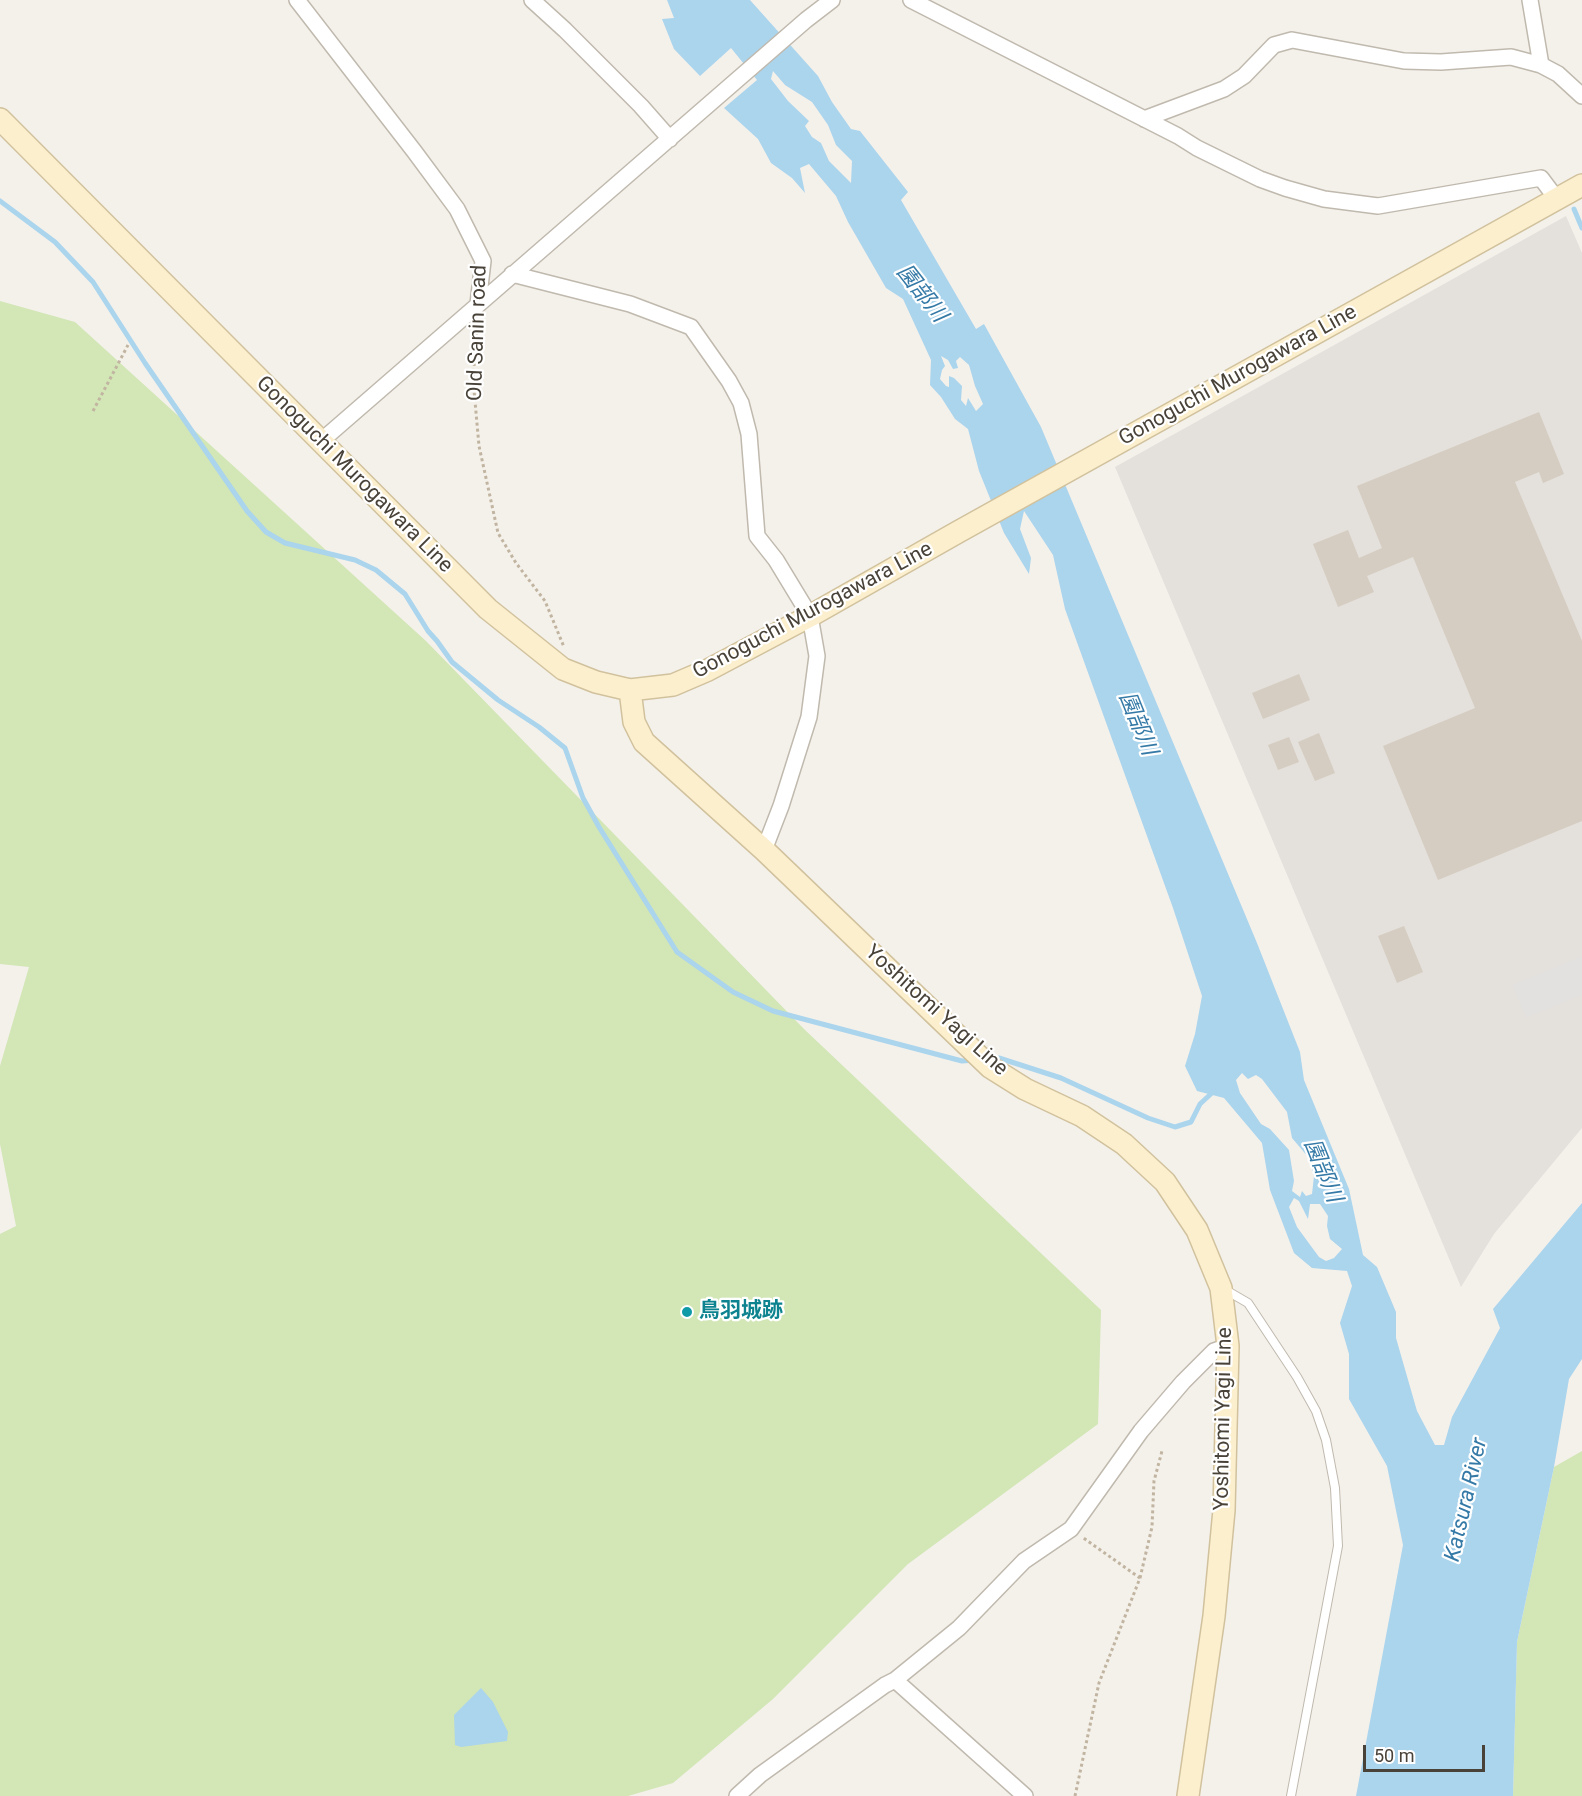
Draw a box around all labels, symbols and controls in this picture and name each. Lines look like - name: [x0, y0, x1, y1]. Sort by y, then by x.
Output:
- water label: 園部川: [890, 260, 952, 328]
- street label: Old Sanin road: [463, 265, 493, 401]
- street label: Gonoguchi Murogawara Line: [1115, 300, 1361, 452]
- street label: Gonoguchi Murogawara Line: [250, 371, 458, 579]
- street label: Gonoguchi Murogawara Line: [689, 537, 937, 685]
- water label: 園部川: [1112, 688, 1162, 760]
- street label: Yoshitomi Yagi Line: [859, 940, 1013, 1082]
- water label: 園部川: [1297, 1135, 1347, 1207]
- place label: 鳥羽城跡: [699, 1299, 783, 1325]
- marker: 鳥羽城跡: [680, 1305, 694, 1319]
- street label: Yoshitomi Yagi Line: [1210, 1327, 1238, 1511]
- water label: Katsura River: [1440, 1436, 1494, 1564]
- scale bar: [1366, 1733, 1488, 1771]
- text: 50 m: [1374, 1745, 1414, 1766]

